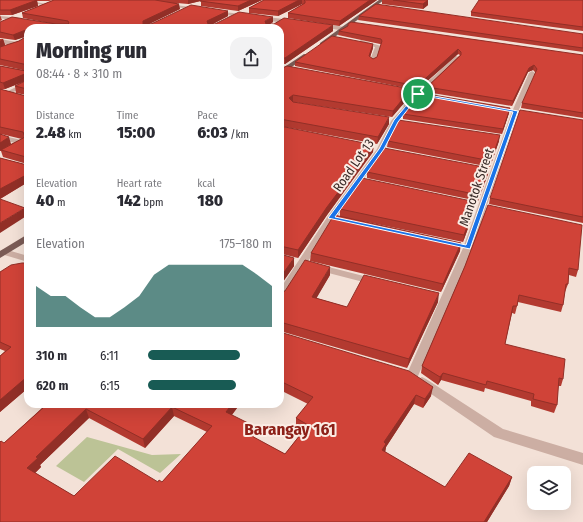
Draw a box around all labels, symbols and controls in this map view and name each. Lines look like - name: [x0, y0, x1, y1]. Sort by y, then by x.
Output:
- text: Morning run: [36, 37, 147, 64]
- button: share: [230, 37, 272, 79]
- text: 08:44 · 8 × 310 m: [36, 66, 122, 81]
- pin: [401, 77, 435, 111]
- icon: arrive: [407, 83, 429, 105]
- text: Distance: [36, 109, 75, 122]
- text: Time: [117, 109, 138, 122]
- text: Pace: [197, 109, 218, 122]
- text: 2.48: [36, 122, 66, 143]
- text: 15:00: [117, 122, 155, 143]
- text: 6:03: [197, 122, 228, 143]
- text: km: [66, 128, 82, 141]
- text: /km: [228, 128, 249, 141]
- street label: Road Lot 13: [330, 136, 377, 194]
- street label: Manotok Street: [456, 146, 497, 228]
- text: Elevation: [36, 177, 77, 190]
- text: Heart rate: [117, 177, 162, 190]
- text: kcal: [197, 177, 215, 190]
- text: 40: [36, 190, 54, 211]
- text: 142: [117, 190, 141, 211]
- text: 180: [197, 190, 223, 211]
- text: m: [54, 196, 65, 209]
- text: bpm: [141, 196, 164, 209]
- text: Elevation: [36, 236, 85, 251]
- text: 175–180 m: [219, 236, 272, 251]
- text: 310 m: [36, 348, 67, 363]
- text: 6:11: [100, 348, 119, 363]
- text: 620 m: [36, 378, 68, 393]
- text: 6:15: [100, 378, 120, 393]
- district label: Barangay 161: [244, 419, 336, 440]
- map controls: [527, 466, 571, 510]
- button: layers: [527, 466, 571, 510]

